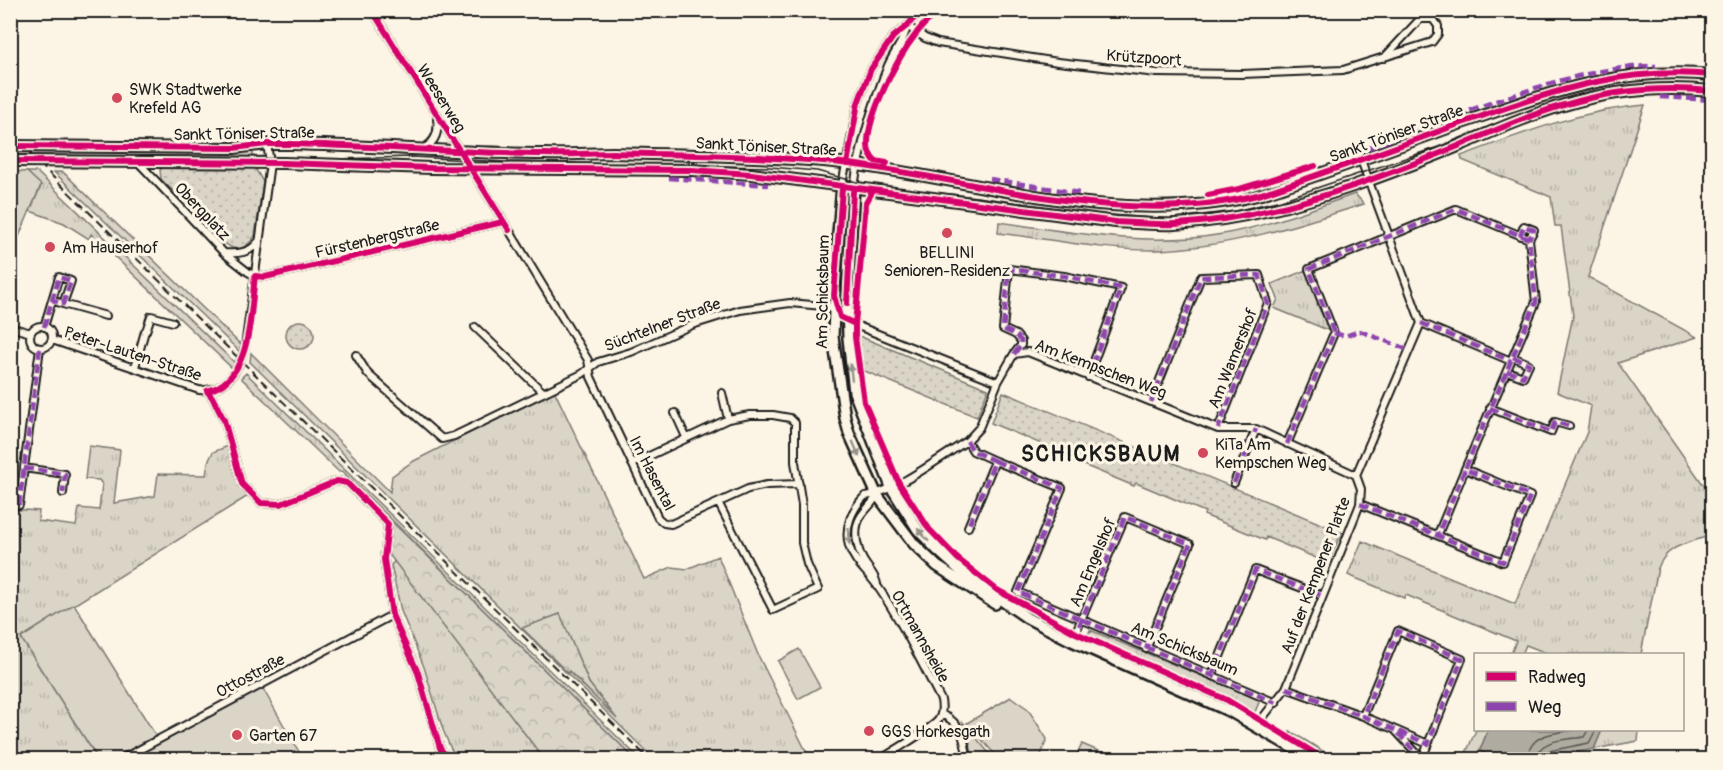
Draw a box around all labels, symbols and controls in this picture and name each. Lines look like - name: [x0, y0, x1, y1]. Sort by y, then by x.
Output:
- street label: Krützpoort: [1106, 45, 1183, 71]
- street label: Weeserweg: [412, 61, 470, 136]
- place label: SWK Stadtwerke Krefeld AG: [129, 80, 242, 118]
- marker: SWK Stadtwerke Krefeld AG: [110, 91, 124, 105]
- street label: Sankt Töniser Straße: [1327, 100, 1466, 167]
- street label: Sankt Töniser Straße: [173, 123, 315, 145]
- street label: Sankt Töniser Straße: [695, 133, 837, 161]
- street label: Obergplatz: [170, 178, 234, 245]
- street label: Fürstenbergstraße: [313, 215, 441, 263]
- marker: BELLINI Senioren-Residenz: [940, 226, 954, 240]
- street label: Am Schicksbaum: [812, 235, 834, 349]
- place label: Am Hauserhof: [62, 238, 159, 258]
- marker: Am Hauserhof: [43, 240, 57, 254]
- place label: BELLINI Senioren-Residenz: [884, 243, 1010, 281]
- street label: Süchtelner Straße: [601, 294, 723, 356]
- street label: Am Wamershof: [1204, 305, 1262, 411]
- street label: Peter-Lauten-Straße: [62, 322, 204, 386]
- street label: Am Kempschen Weg: [1032, 335, 1169, 403]
- one-way arrow: [847, 363, 856, 382]
- street label: Im Hasental: [625, 433, 679, 514]
- place label: KiTa Am Kempschen Weg: [1215, 435, 1327, 473]
- district label: SCHICKSBAUM: [1021, 440, 1181, 468]
- one-way arrow: [851, 441, 861, 459]
- marker: KiTa Am Kempschen Weg: [1196, 446, 1210, 460]
- street label: Auf der Kempener Platte: [1277, 494, 1355, 656]
- street label: Am Engelshof: [1065, 514, 1121, 610]
- one-way arrow: [844, 527, 853, 546]
- one-way arrow: [917, 528, 930, 543]
- street label: Ortmannsheide: [887, 587, 954, 686]
- street label: Am Schicksbaum: [1128, 617, 1241, 680]
- street label: Ottostraße: [213, 649, 288, 702]
- legend: [1474, 653, 1684, 731]
- text: Radweg: [1528, 666, 1586, 689]
- text: Weg: [1528, 696, 1561, 719]
- place label: GGS Horkesgath: [881, 722, 990, 742]
- marker: GGS Horkesgath: [862, 724, 876, 738]
- place label: Garten 67: [249, 726, 317, 746]
- marker: Garten 67: [230, 728, 244, 742]

